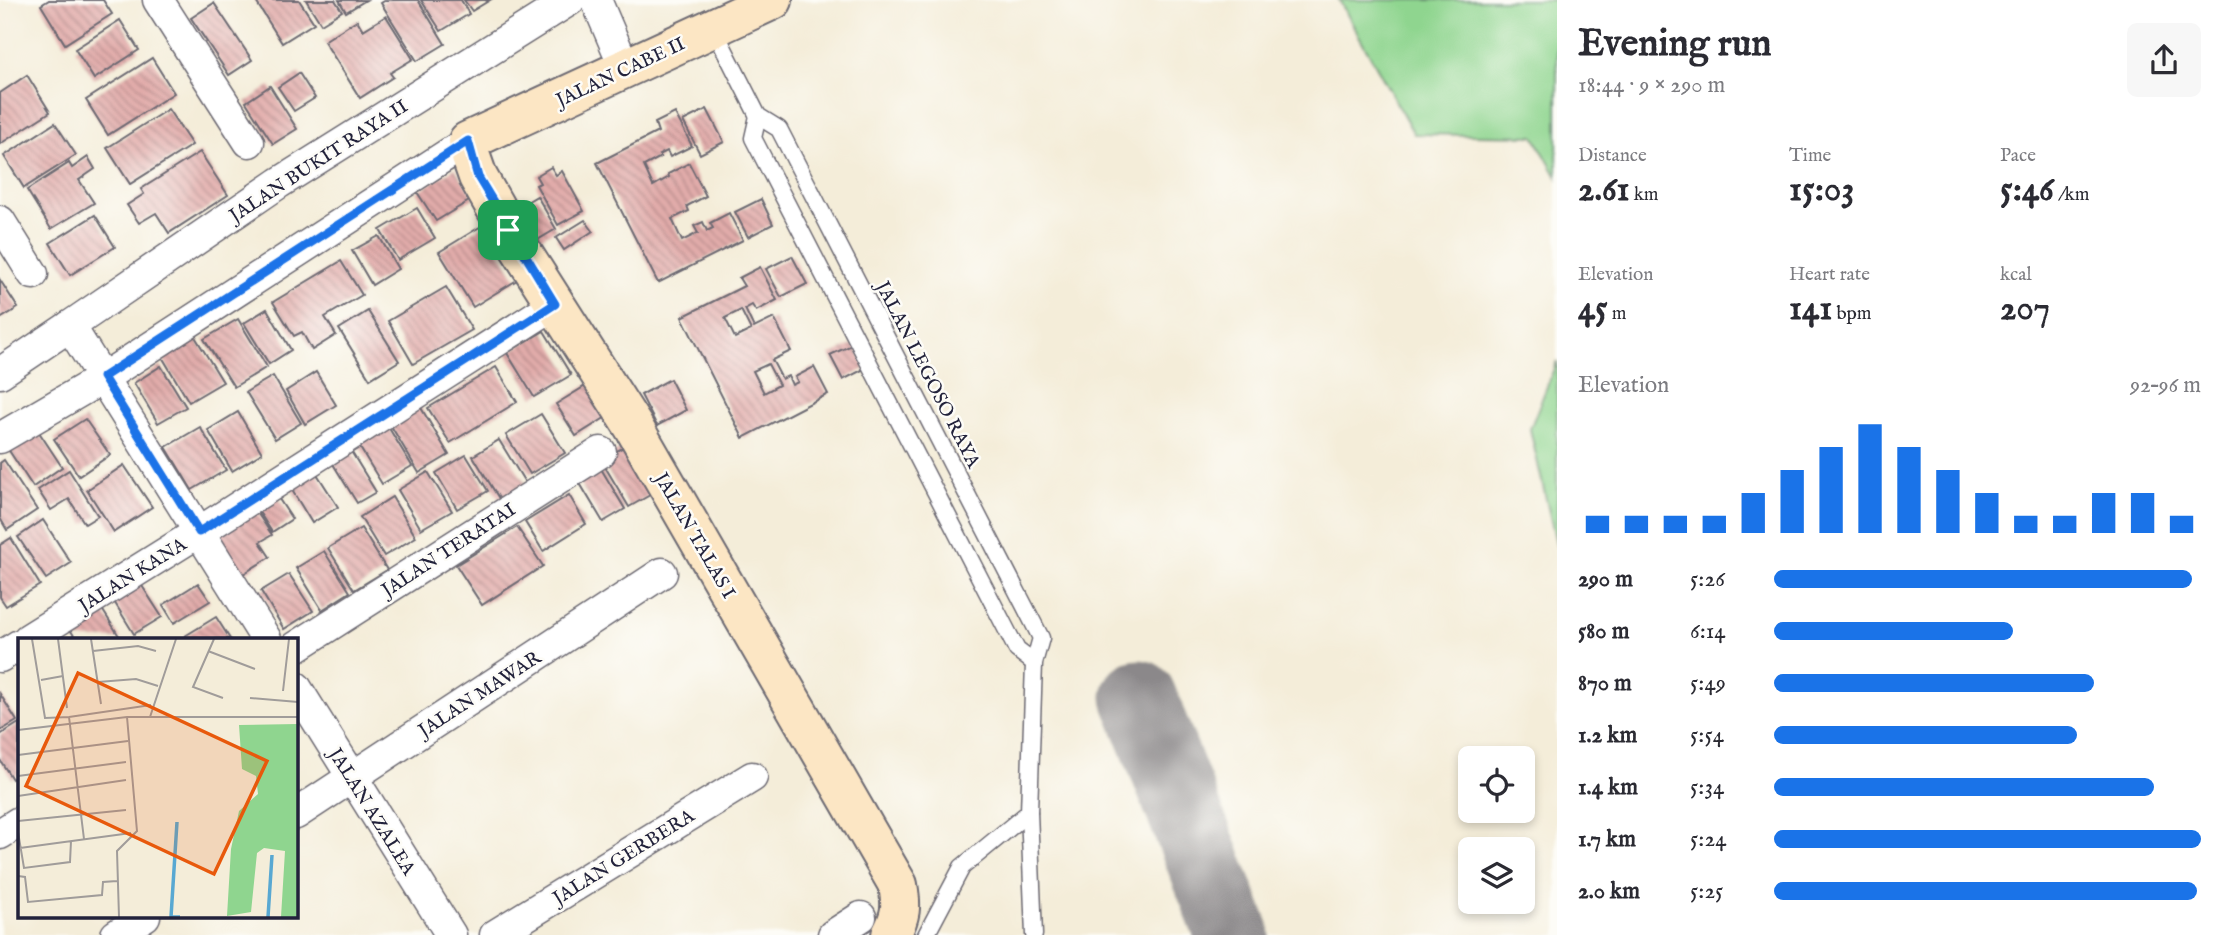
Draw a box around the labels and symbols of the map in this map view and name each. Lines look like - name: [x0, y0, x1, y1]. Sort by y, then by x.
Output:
- street label: JALAN CABE II: [551, 32, 689, 114]
- street label: JALAN BUKIT RAYA II: [224, 95, 413, 229]
- pin: [478, 200, 538, 260]
- street label: JALAN LEGOSO RAYA: [869, 276, 985, 473]
- street label: JALAN TALAS I: [647, 467, 740, 603]
- street label: JALAN TERATAI: [376, 498, 521, 604]
- street label: JALAN KANA: [73, 532, 192, 619]
- inset map: [18, 638, 298, 918]
- street label: JALAN MAWAR: [413, 646, 546, 744]
- street label: JALAN AZALEA: [321, 742, 421, 881]
- street label: JALAN GERBERA: [547, 804, 700, 912]

